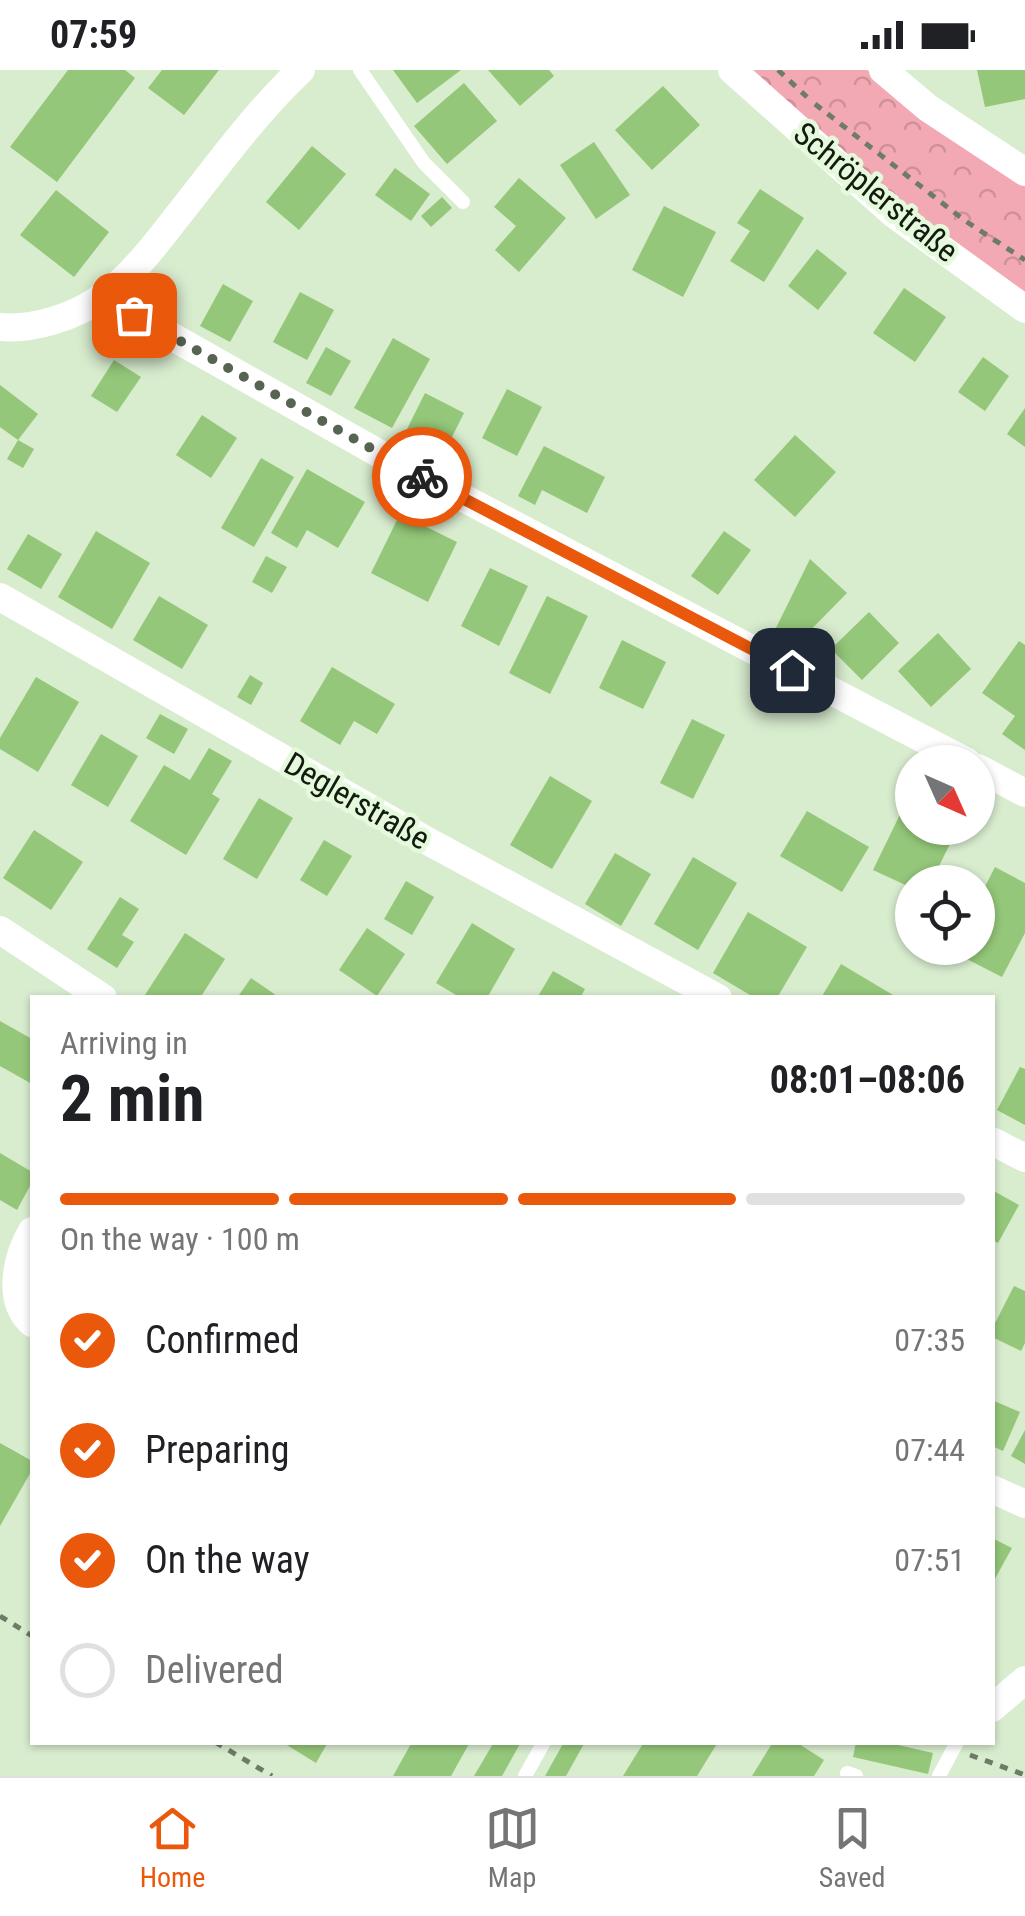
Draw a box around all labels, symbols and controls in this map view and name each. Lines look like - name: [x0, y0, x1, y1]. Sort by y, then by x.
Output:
- text: 07:59: [50, 13, 137, 57]
- street label: Schröplerstraße: [786, 114, 966, 270]
- pin: [92, 273, 177, 358]
- icon: bag: [107, 288, 162, 343]
- courier: [372, 427, 472, 527]
- icon: bike: [395, 450, 450, 505]
- pin: [750, 628, 835, 713]
- icon: home: [765, 643, 820, 698]
- street label: Deglerstraße: [278, 744, 436, 858]
- north arrow: [895, 745, 995, 845]
- map controls: [895, 745, 995, 965]
- button: locate: [895, 865, 995, 965]
- text: Arriving in: [60, 1024, 188, 1062]
- text: 08:01–08:06: [770, 1058, 965, 1102]
- text: 2 min: [60, 1061, 204, 1137]
- text: On the way · 100 m: [60, 1220, 300, 1258]
- icon: check: [60, 1313, 115, 1368]
- text: Confirmed: [145, 1318, 300, 1362]
- text: 07:35: [894, 1321, 965, 1359]
- icon: check: [60, 1423, 115, 1478]
- text: Preparing: [145, 1428, 290, 1472]
- text: 07:44: [894, 1431, 965, 1469]
- icon: check: [60, 1533, 115, 1588]
- text: On the way: [145, 1538, 310, 1582]
- text: 07:51: [894, 1541, 965, 1579]
- text: Delivered: [145, 1648, 284, 1692]
- tab: Home: [140, 1801, 205, 1894]
- tab: Map: [485, 1801, 540, 1894]
- tab: Saved: [819, 1801, 885, 1894]

